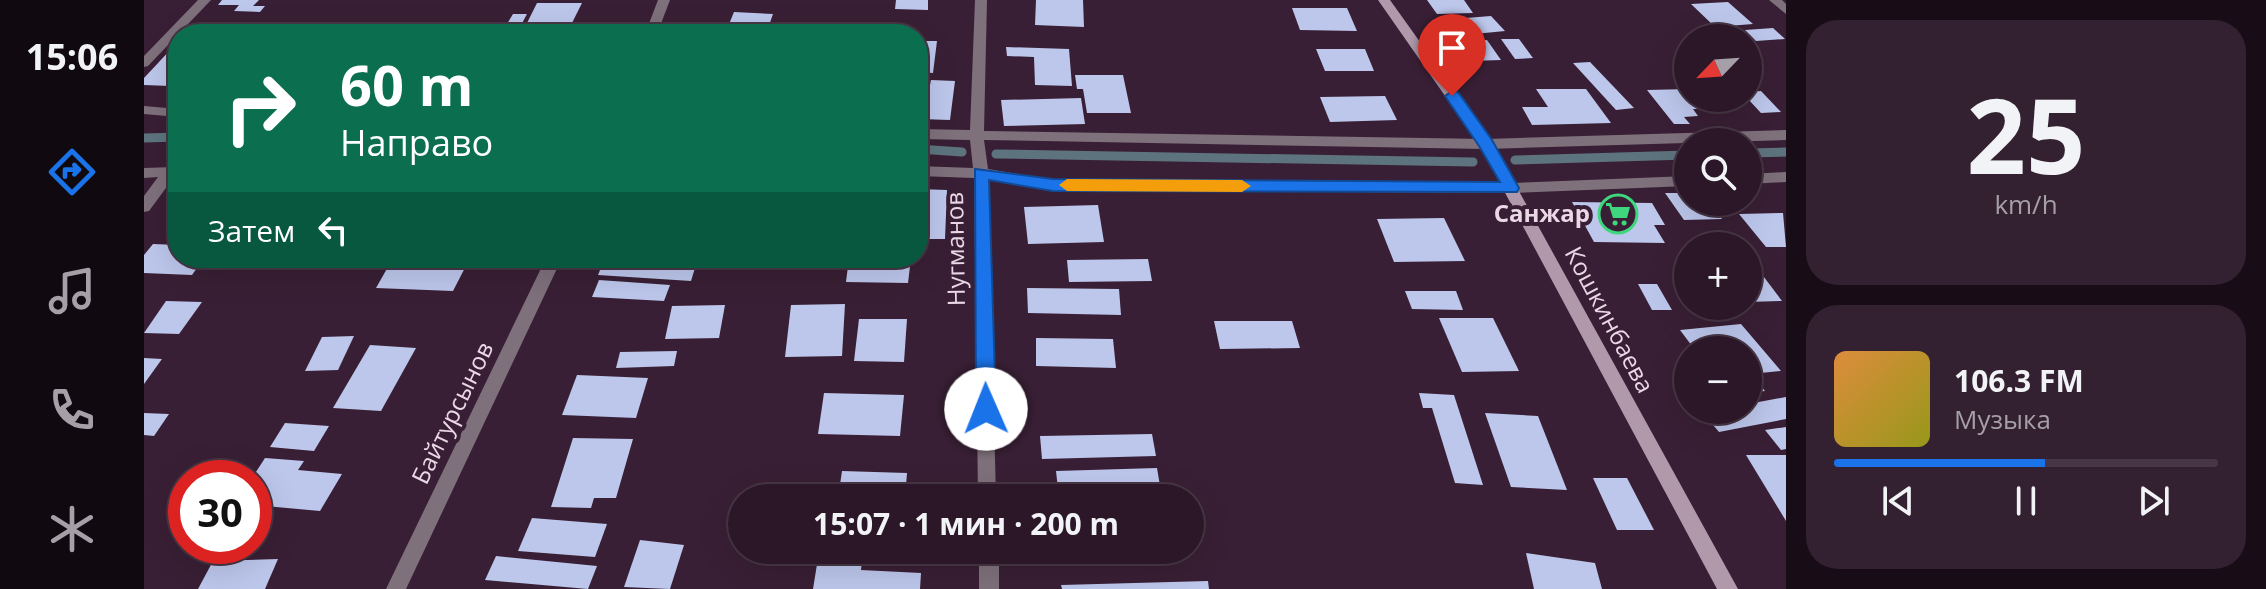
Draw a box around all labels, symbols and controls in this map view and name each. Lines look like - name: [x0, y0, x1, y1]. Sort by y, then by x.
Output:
- pin: [1418, 14.0, 1486, 96]
- north arrow: [1674, 24, 1762, 112]
- map controls: [1674, 24, 1762, 424]
- icon: arrive: [1430, 26, 1474, 70]
- text: 15:06: [26, 32, 118, 81]
- text: 60 m: [340, 46, 474, 122]
- icon: right: [208, 56, 312, 160]
- text: 25: [1967, 63, 2085, 204]
- text: Направо: [340, 118, 493, 167]
- button: search: [1674, 128, 1762, 216]
- icon: directions: [44, 144, 100, 200]
- text: km/h: [1994, 186, 2058, 222]
- street label: Нугманов: [937, 192, 972, 307]
- supermarket icon: Санжар: [1597, 193, 1639, 235]
- place label: Санжар: [1494, 196, 1590, 229]
- icon: left: [311, 208, 355, 252]
- text: Затем: [208, 210, 295, 251]
- button: +: [1674, 232, 1762, 320]
- street label: Кошкинбаева: [1558, 240, 1663, 398]
- icon: music: [44, 263, 100, 319]
- street label: Байтурсынов: [403, 336, 500, 489]
- button: −: [1674, 336, 1762, 424]
- text: 106.3 FM: [1954, 360, 2084, 401]
- position arrow: [944, 367, 1028, 451]
- icon: phone: [44, 382, 100, 438]
- text: Музыка: [1954, 401, 2051, 437]
- speed limit sign: 30: [168, 460, 272, 564]
- icon: previous: [1876, 479, 1920, 523]
- icon: pause: [2004, 479, 2048, 523]
- icon: next: [2132, 479, 2176, 523]
- icon: climate: [44, 501, 100, 557]
- text: 15:07 · 1 мин · 200 m: [813, 503, 1119, 544]

